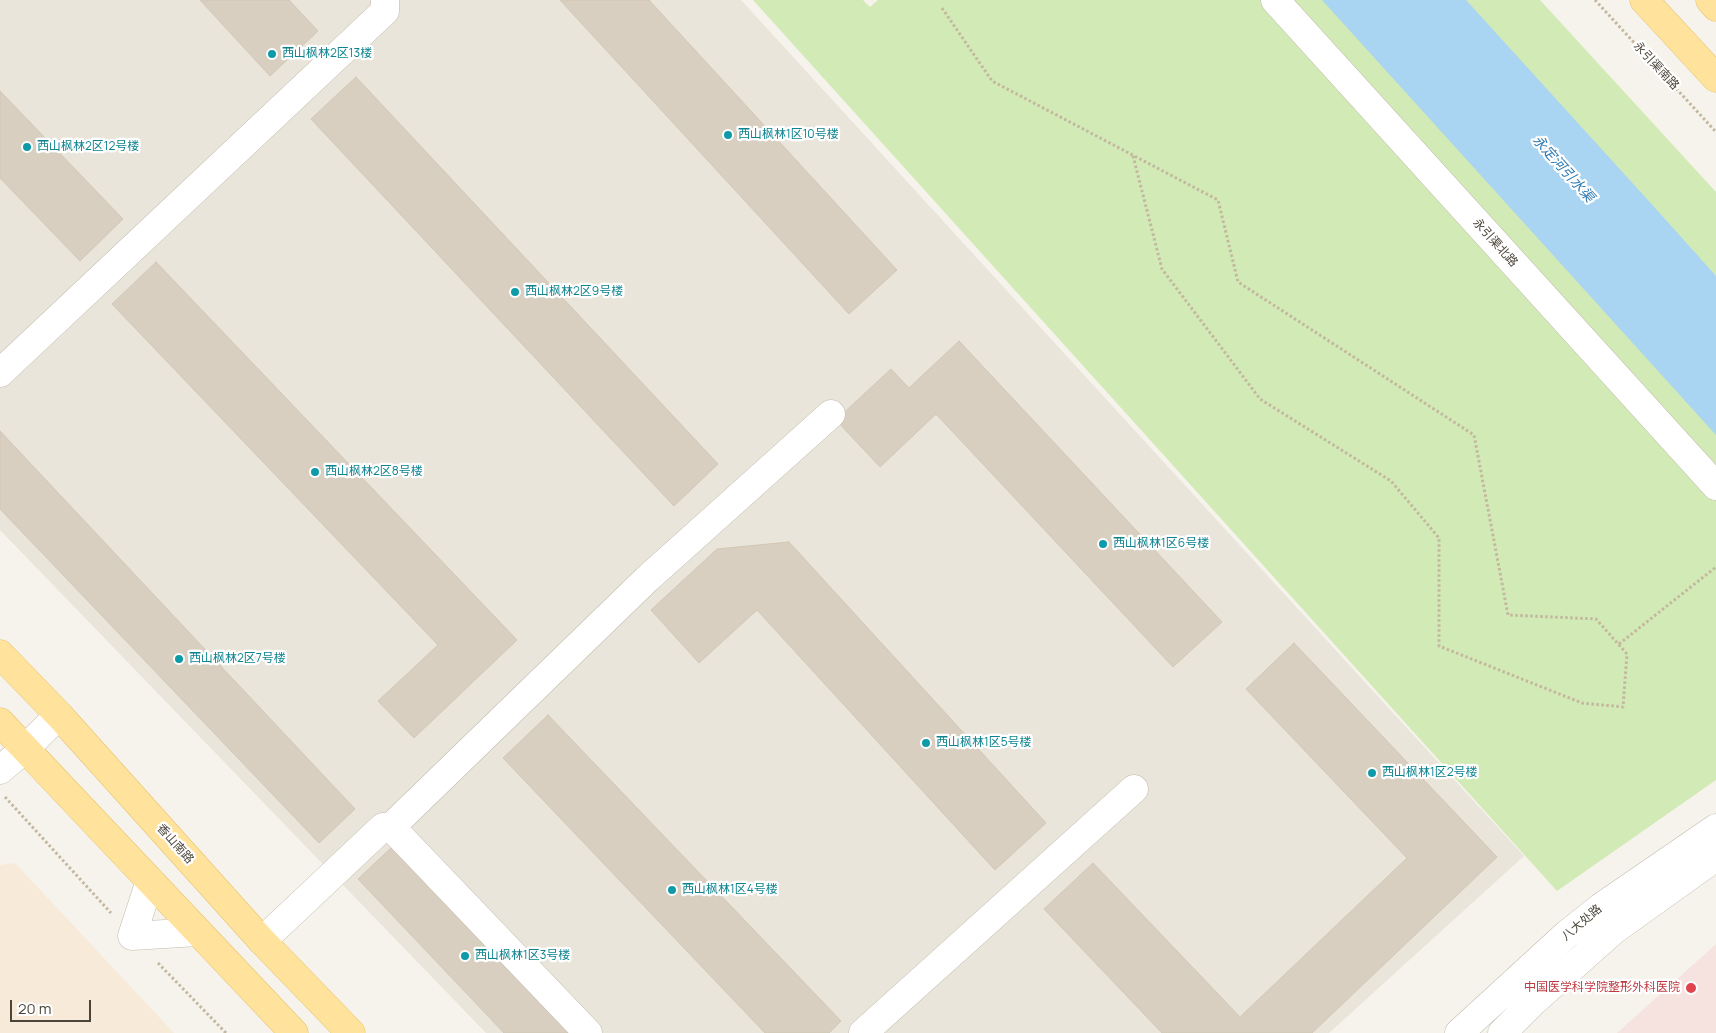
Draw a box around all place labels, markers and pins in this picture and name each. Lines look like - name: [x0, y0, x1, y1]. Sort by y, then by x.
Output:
- place label: 西山枫林2区13楼: [282, 47, 372, 61]
- marker: 西山枫林2区13楼: [266, 48, 278, 60]
- place label: 西山枫林1区10号楼: [738, 128, 839, 142]
- marker: 西山枫林1区10号楼: [722, 129, 734, 141]
- place label: 西山枫林2区12号楼: [37, 140, 139, 154]
- marker: 西山枫林2区12号楼: [21, 141, 33, 153]
- place label: 西山枫林2区9号楼: [525, 285, 623, 299]
- marker: 西山枫林2区9号楼: [509, 286, 521, 298]
- place label: 西山枫林2区8号楼: [325, 465, 423, 479]
- marker: 西山枫林2区8号楼: [309, 466, 321, 478]
- place label: 西山枫林1区6号楼: [1113, 537, 1209, 551]
- marker: 西山枫林1区6号楼: [1097, 538, 1109, 550]
- place label: 西山枫林2区7号楼: [189, 652, 286, 666]
- marker: 西山枫林2区7号楼: [173, 653, 185, 665]
- place label: 西山枫林1区5号楼: [936, 736, 1032, 750]
- marker: 西山枫林1区5号楼: [920, 737, 932, 749]
- place label: 西山枫林1区2号楼: [1382, 766, 1478, 780]
- marker: 西山枫林1区2号楼: [1366, 767, 1378, 779]
- place label: 西山枫林1区4号楼: [682, 883, 778, 897]
- marker: 西山枫林1区4号楼: [666, 884, 678, 896]
- place label: 西山枫林1区3号楼: [475, 949, 570, 963]
- marker: 西山枫林1区3号楼: [459, 950, 471, 962]
- place label: 中国医学科学院整形外科医院: [1524, 981, 1680, 995]
- marker: 中国医学科学院整形外科医院: [1684, 981, 1698, 995]

